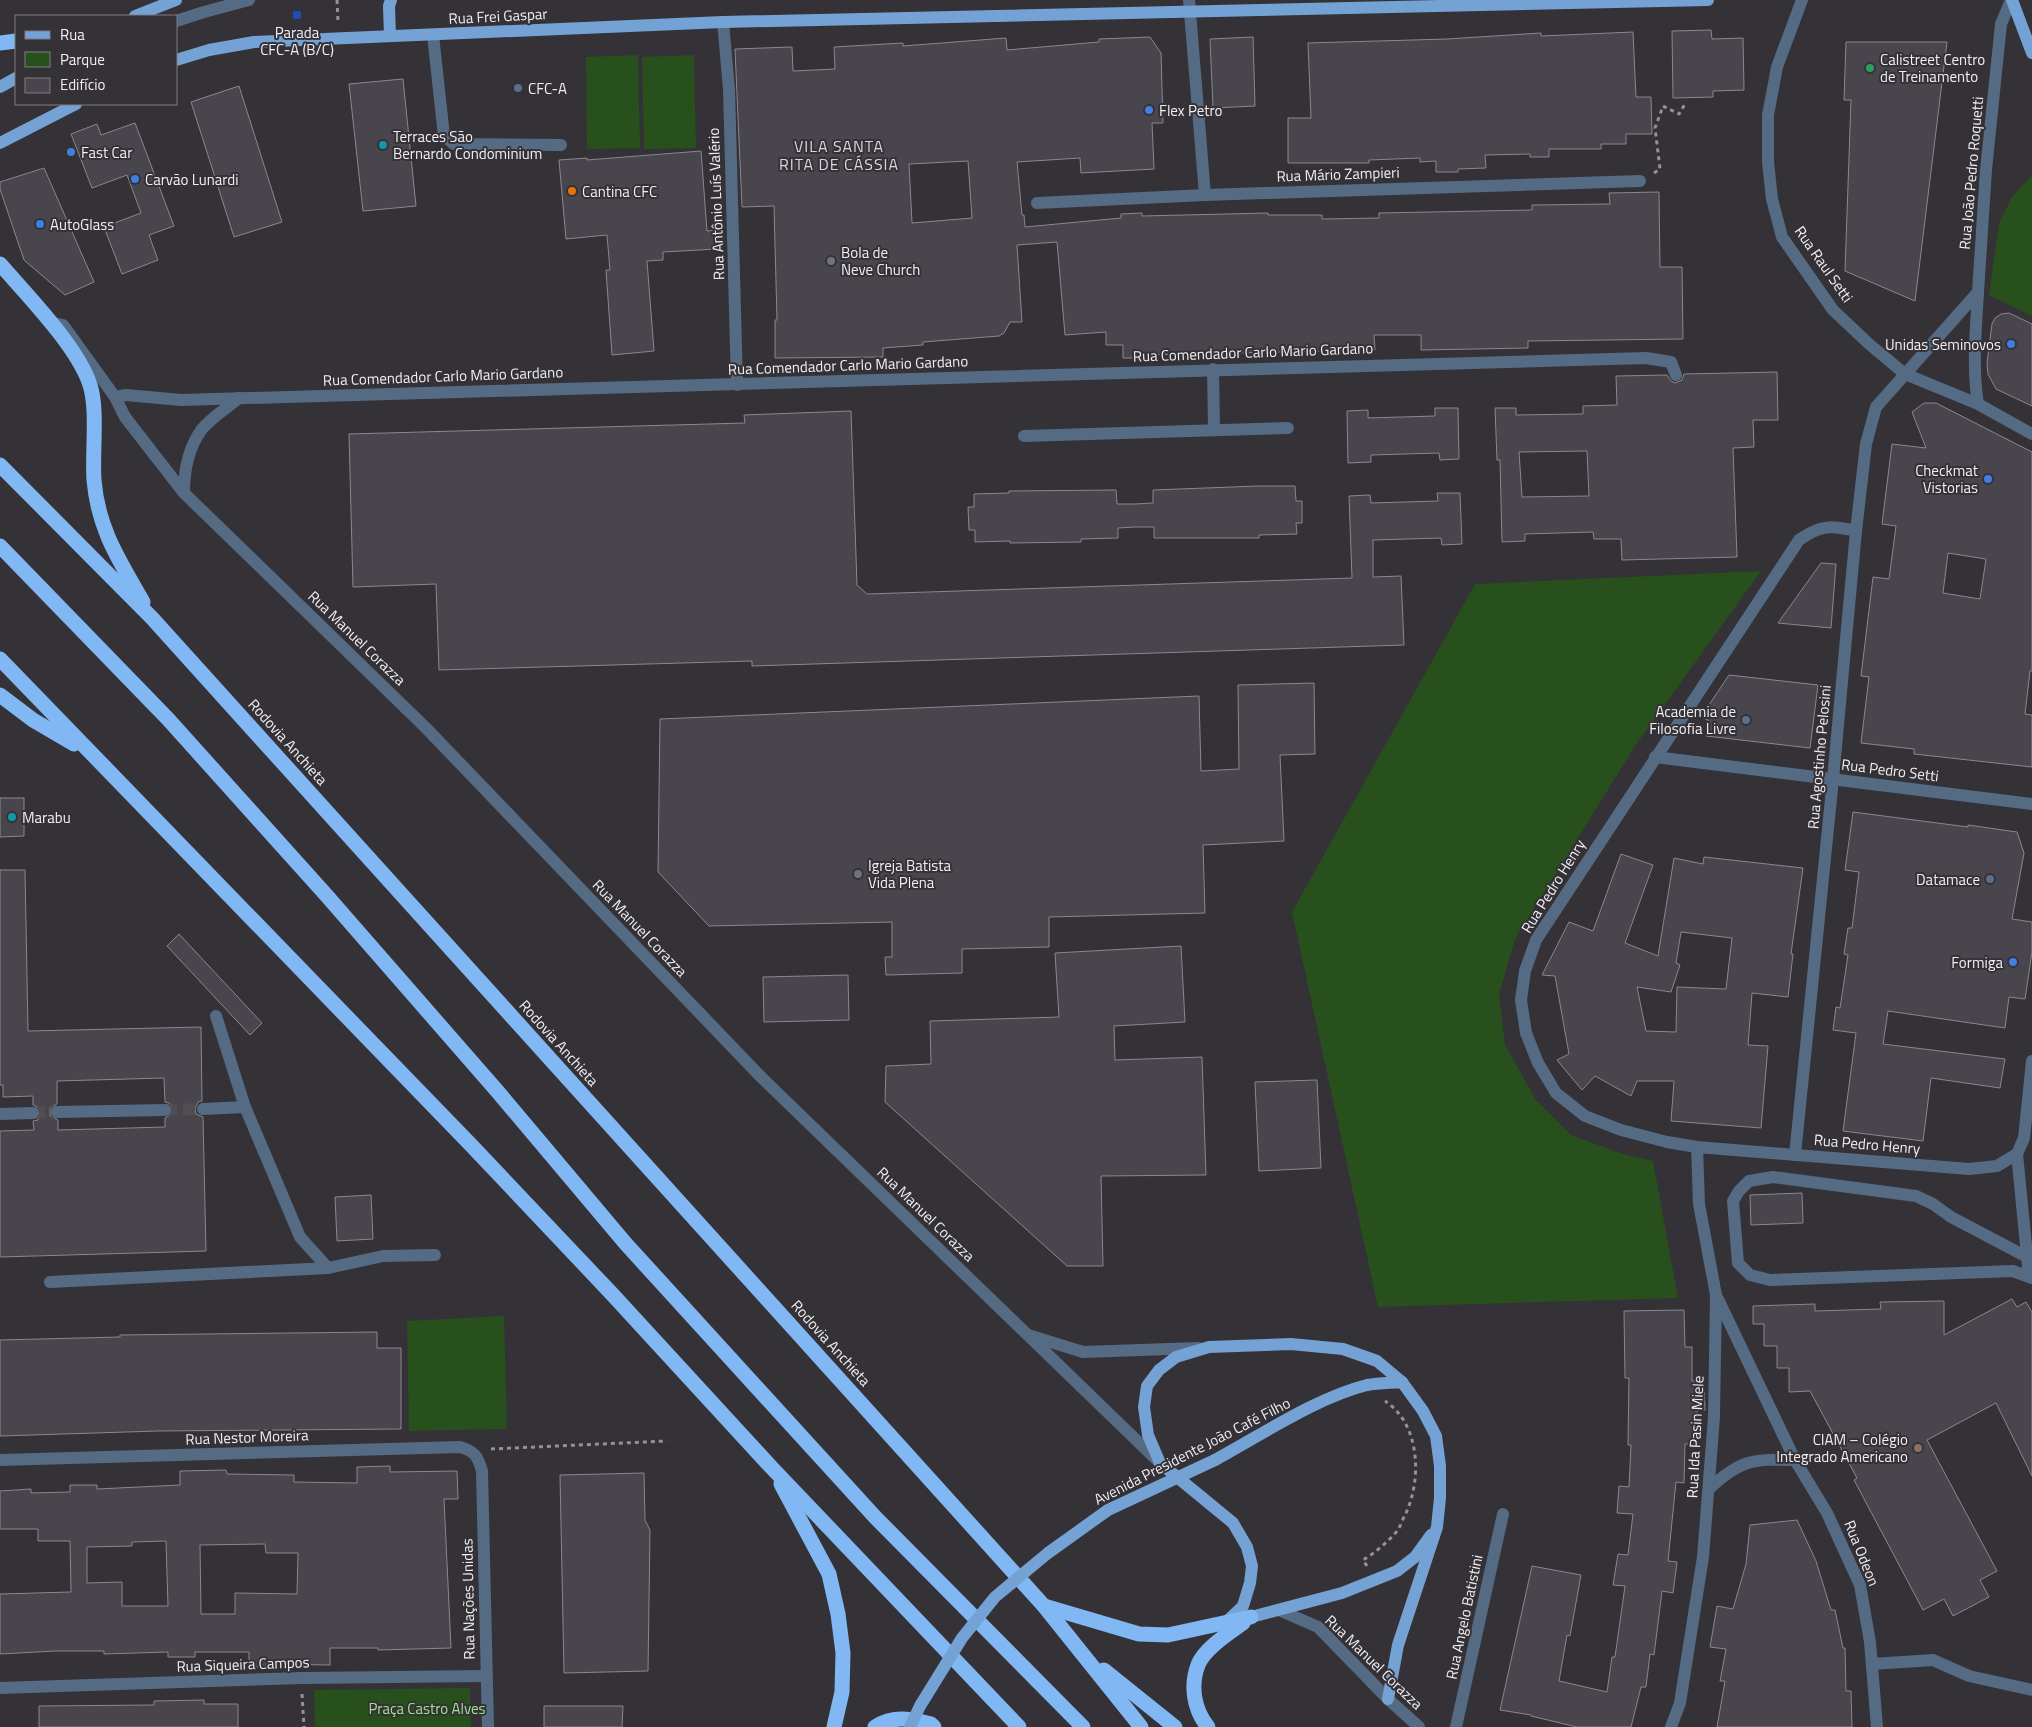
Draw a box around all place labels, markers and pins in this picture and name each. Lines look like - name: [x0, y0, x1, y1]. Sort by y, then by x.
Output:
- marker: Parada CFC-A (B/C): [291, 9, 303, 21]
- place label: Parada CFC-A (B/C): [260, 21, 334, 61]
- place label: Calistreet Centro de Treinamento: [1880, 48, 1985, 88]
- marker: Calistreet Centro de Treinamento: [1864, 62, 1876, 74]
- place label: CFC-A: [528, 77, 567, 100]
- marker: CFC-A: [512, 82, 524, 94]
- place label: Flex Petro: [1159, 99, 1223, 122]
- marker: Flex Petro: [1143, 104, 1155, 116]
- place label: Terraces São Bernardo Condominium: [393, 125, 542, 165]
- marker: Terraces São Bernardo Condominium: [377, 139, 389, 151]
- place label: Fast Car: [81, 141, 132, 164]
- marker: Fast Car: [65, 146, 77, 158]
- place label: Carvão Lunardi: [145, 168, 239, 191]
- marker: Carvão Lunardi: [129, 173, 141, 185]
- place label: Cantina CFC: [582, 180, 657, 203]
- marker: Cantina CFC: [566, 185, 578, 197]
- place label: AutoGlass: [50, 213, 114, 236]
- marker: AutoGlass: [34, 218, 46, 230]
- place label: Bola de Neve Church: [841, 241, 920, 281]
- marker: Bola de Neve Church: [825, 255, 837, 267]
- place label: Unidas Seminovos: [1885, 333, 2001, 356]
- marker: Unidas Seminovos: [2005, 338, 2017, 350]
- place label: Checkmat Vistorias: [1915, 459, 1979, 499]
- marker: Checkmat Vistorias: [1982, 473, 1994, 485]
- place label: Academia de Filosofia Livre: [1649, 700, 1736, 740]
- marker: Academia de Filosofia Livre: [1740, 714, 1752, 726]
- place label: Marabu: [22, 806, 71, 829]
- marker: Marabu: [6, 811, 18, 823]
- place label: Igreja Batista Vida Plena: [868, 854, 952, 894]
- marker: Igreja Batista Vida Plena: [852, 868, 864, 880]
- place label: Datamace: [1916, 868, 1980, 891]
- marker: Datamace: [1984, 873, 1996, 885]
- place label: Formiga: [1951, 951, 2003, 974]
- marker: Formiga: [2007, 956, 2019, 968]
- place label: CIAM – Colégio Integrado Americano: [1776, 1428, 1908, 1468]
- marker: CIAM – Colégio Integrado Americano: [1912, 1442, 1924, 1454]

